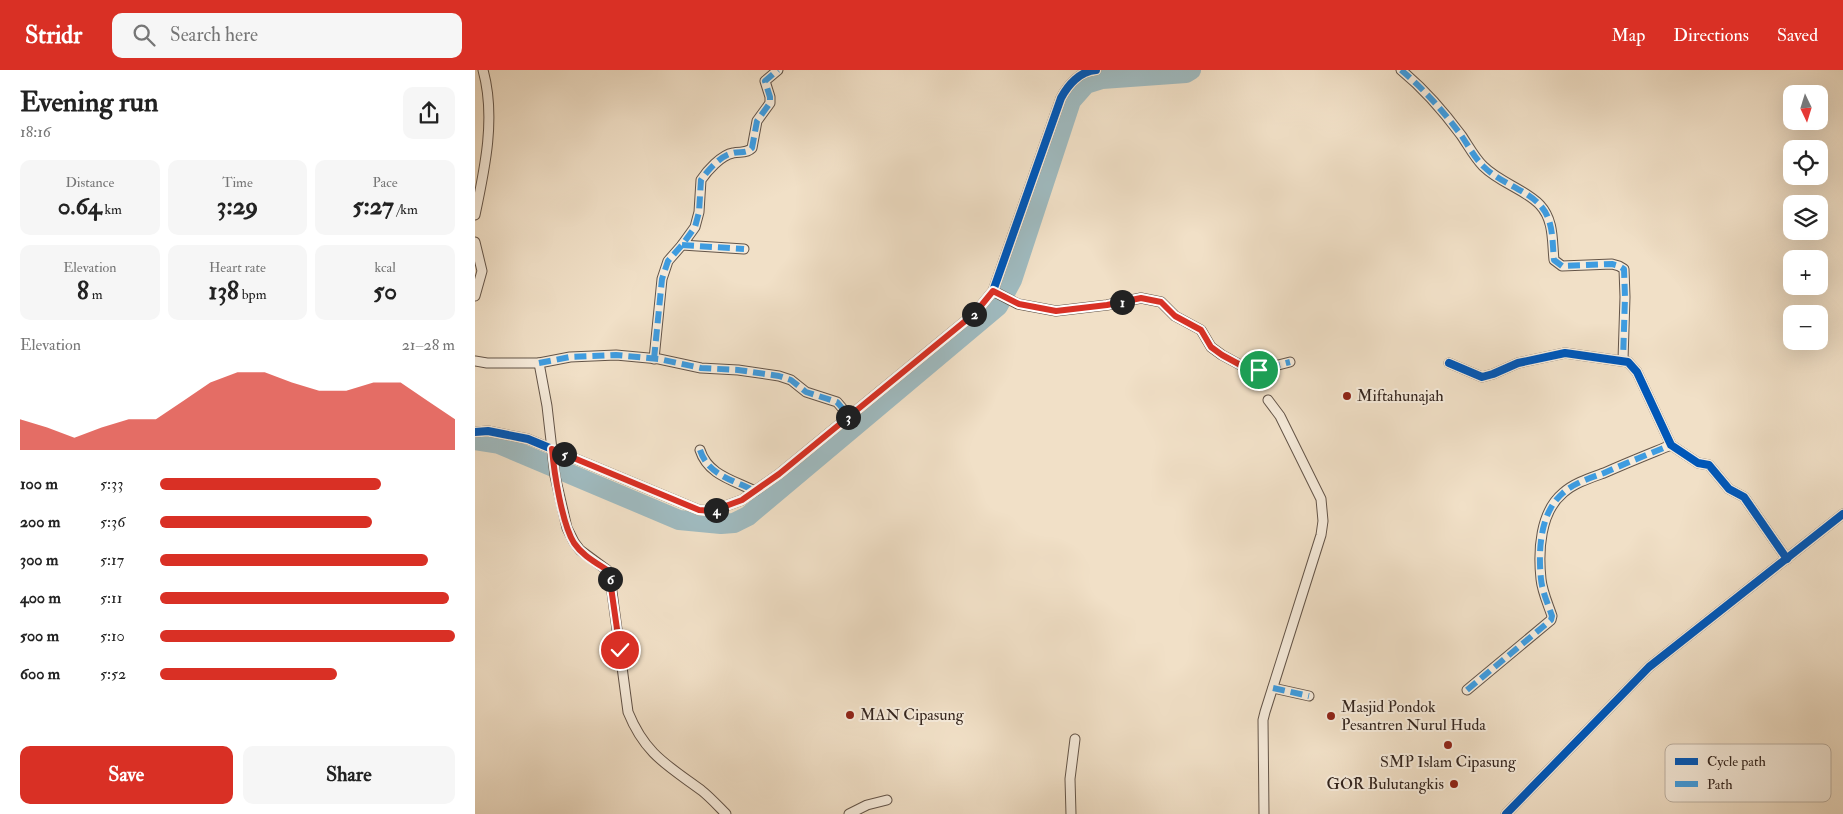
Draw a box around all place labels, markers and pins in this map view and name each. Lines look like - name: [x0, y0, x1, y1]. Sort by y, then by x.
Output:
- pin: 1: [1109, 290, 1135, 314]
- pin: 2: [961, 302, 987, 326]
- pin: [1238, 349, 1280, 391]
- place label: Miftahunajah: [1357, 386, 1444, 406]
- marker: Miftahunajah: [1341, 390, 1353, 402]
- pin: 3: [835, 404, 861, 430]
- pin: 5: [551, 442, 577, 466]
- pin: 4: [703, 498, 729, 522]
- pin: 6: [597, 566, 623, 592]
- pin: [599, 629, 641, 671]
- place label: Masjid Pondok Pesantren Nurul Huda: [1341, 697, 1486, 735]
- place label: MAN Cipasung: [860, 705, 965, 726]
- marker: MAN Cipasung: [844, 709, 856, 721]
- marker: Masjid Pondok Pesantren Nurul Huda: [1325, 710, 1337, 722]
- marker: SMP Islam Cipasung: [1442, 739, 1454, 751]
- place label: SMP Islam Cipasung: [1380, 752, 1517, 773]
- place label: GOR Bulutangkis: [1327, 774, 1444, 794]
- marker: GOR Bulutangkis: [1448, 778, 1460, 790]

